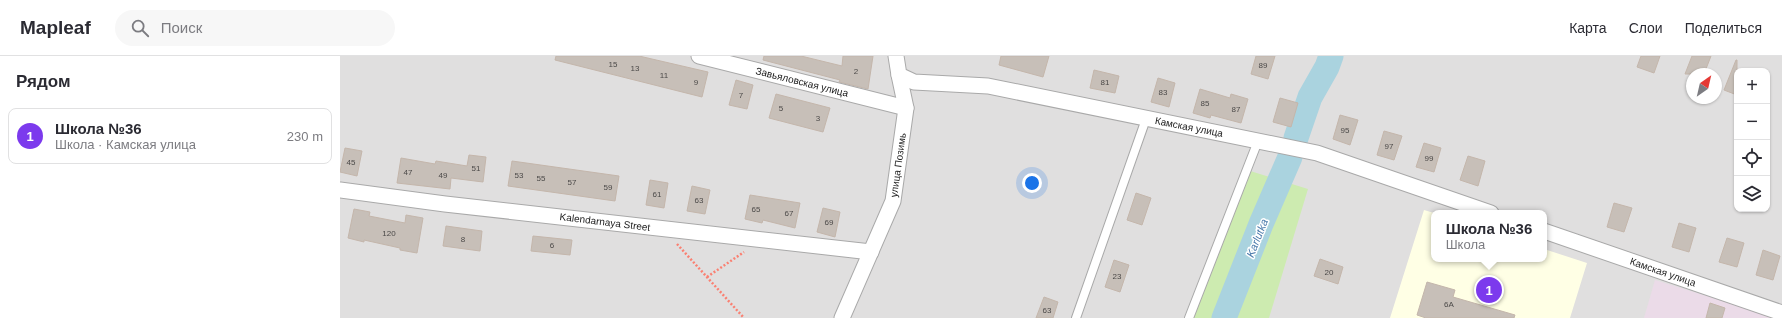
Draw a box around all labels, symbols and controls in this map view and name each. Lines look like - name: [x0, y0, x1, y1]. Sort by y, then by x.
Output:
- search box: [115, 10, 395, 46]
- text: Mapleaf: [20, 17, 91, 38]
- icon: search: [129, 17, 151, 39]
- text: Поиск: [161, 19, 202, 36]
- text: Карта: [1569, 20, 1607, 36]
- text: Слои: [1629, 20, 1663, 36]
- text: Поделиться: [1685, 20, 1762, 36]
- house number: 15: [609, 60, 618, 69]
- house number: 89: [1259, 61, 1268, 70]
- house number: 13: [631, 64, 640, 73]
- street label: Завьяловская улица: [755, 65, 850, 99]
- house number: 2: [854, 67, 859, 76]
- north arrow: [1686, 68, 1722, 104]
- map controls: [1734, 68, 1770, 212]
- button: +: [1734, 68, 1770, 104]
- house number: 11: [660, 71, 669, 80]
- text: Рядом: [16, 72, 71, 91]
- house number: 9: [694, 78, 699, 87]
- house number: 81: [1101, 78, 1110, 87]
- house number: 83: [1159, 88, 1168, 97]
- house number: 7: [739, 91, 744, 100]
- house number: 85: [1201, 99, 1210, 108]
- house number: 5: [779, 104, 784, 113]
- button: −: [1734, 104, 1770, 140]
- house number: 87: [1232, 105, 1241, 114]
- house number: 3: [816, 114, 821, 123]
- street label: Камская улица: [1154, 115, 1224, 139]
- text: Школа №36: [55, 120, 142, 137]
- house number: 95: [1341, 126, 1350, 135]
- text: 1: [26, 129, 34, 144]
- text: 230 m: [287, 129, 323, 144]
- street label: улица Позимь: [888, 132, 908, 198]
- text: Школа · Камская улица: [55, 137, 196, 152]
- button: locate: [1734, 140, 1770, 176]
- house number: 97: [1385, 142, 1394, 151]
- house number: 99: [1425, 154, 1434, 163]
- house number: 45: [347, 158, 356, 167]
- house number: 51: [472, 164, 481, 173]
- house number: 47: [404, 168, 413, 177]
- house number: 49: [439, 171, 448, 180]
- house number: 53: [515, 171, 524, 180]
- your location: [1022, 173, 1042, 193]
- house number: 55: [537, 174, 546, 183]
- button: layers: [1734, 176, 1770, 212]
- house number: 57: [568, 178, 577, 187]
- house number: 59: [604, 183, 613, 192]
- house number: 61: [653, 190, 662, 199]
- house number: 63: [695, 196, 704, 205]
- house number: 65: [752, 205, 761, 214]
- house number: 67: [785, 209, 794, 218]
- popup: [1431, 210, 1547, 262]
- street label: Kalendarnaya Street: [559, 211, 651, 233]
- water label: Karlutka: [1244, 217, 1270, 259]
- house number: 69: [825, 218, 834, 227]
- text: Школа №36: [1446, 220, 1532, 237]
- house number: 120: [382, 229, 396, 238]
- house number: 8: [461, 235, 466, 244]
- text: Школа: [1446, 237, 1485, 252]
- house number: 6: [550, 241, 555, 250]
- street label: Камская улица: [1629, 256, 1698, 289]
- house number: 20: [1325, 268, 1334, 277]
- house number: 23: [1113, 272, 1122, 281]
- pin: 1: [1476, 275, 1502, 305]
- house number: 6А: [1444, 300, 1455, 309]
- house number: 63: [1043, 306, 1052, 315]

